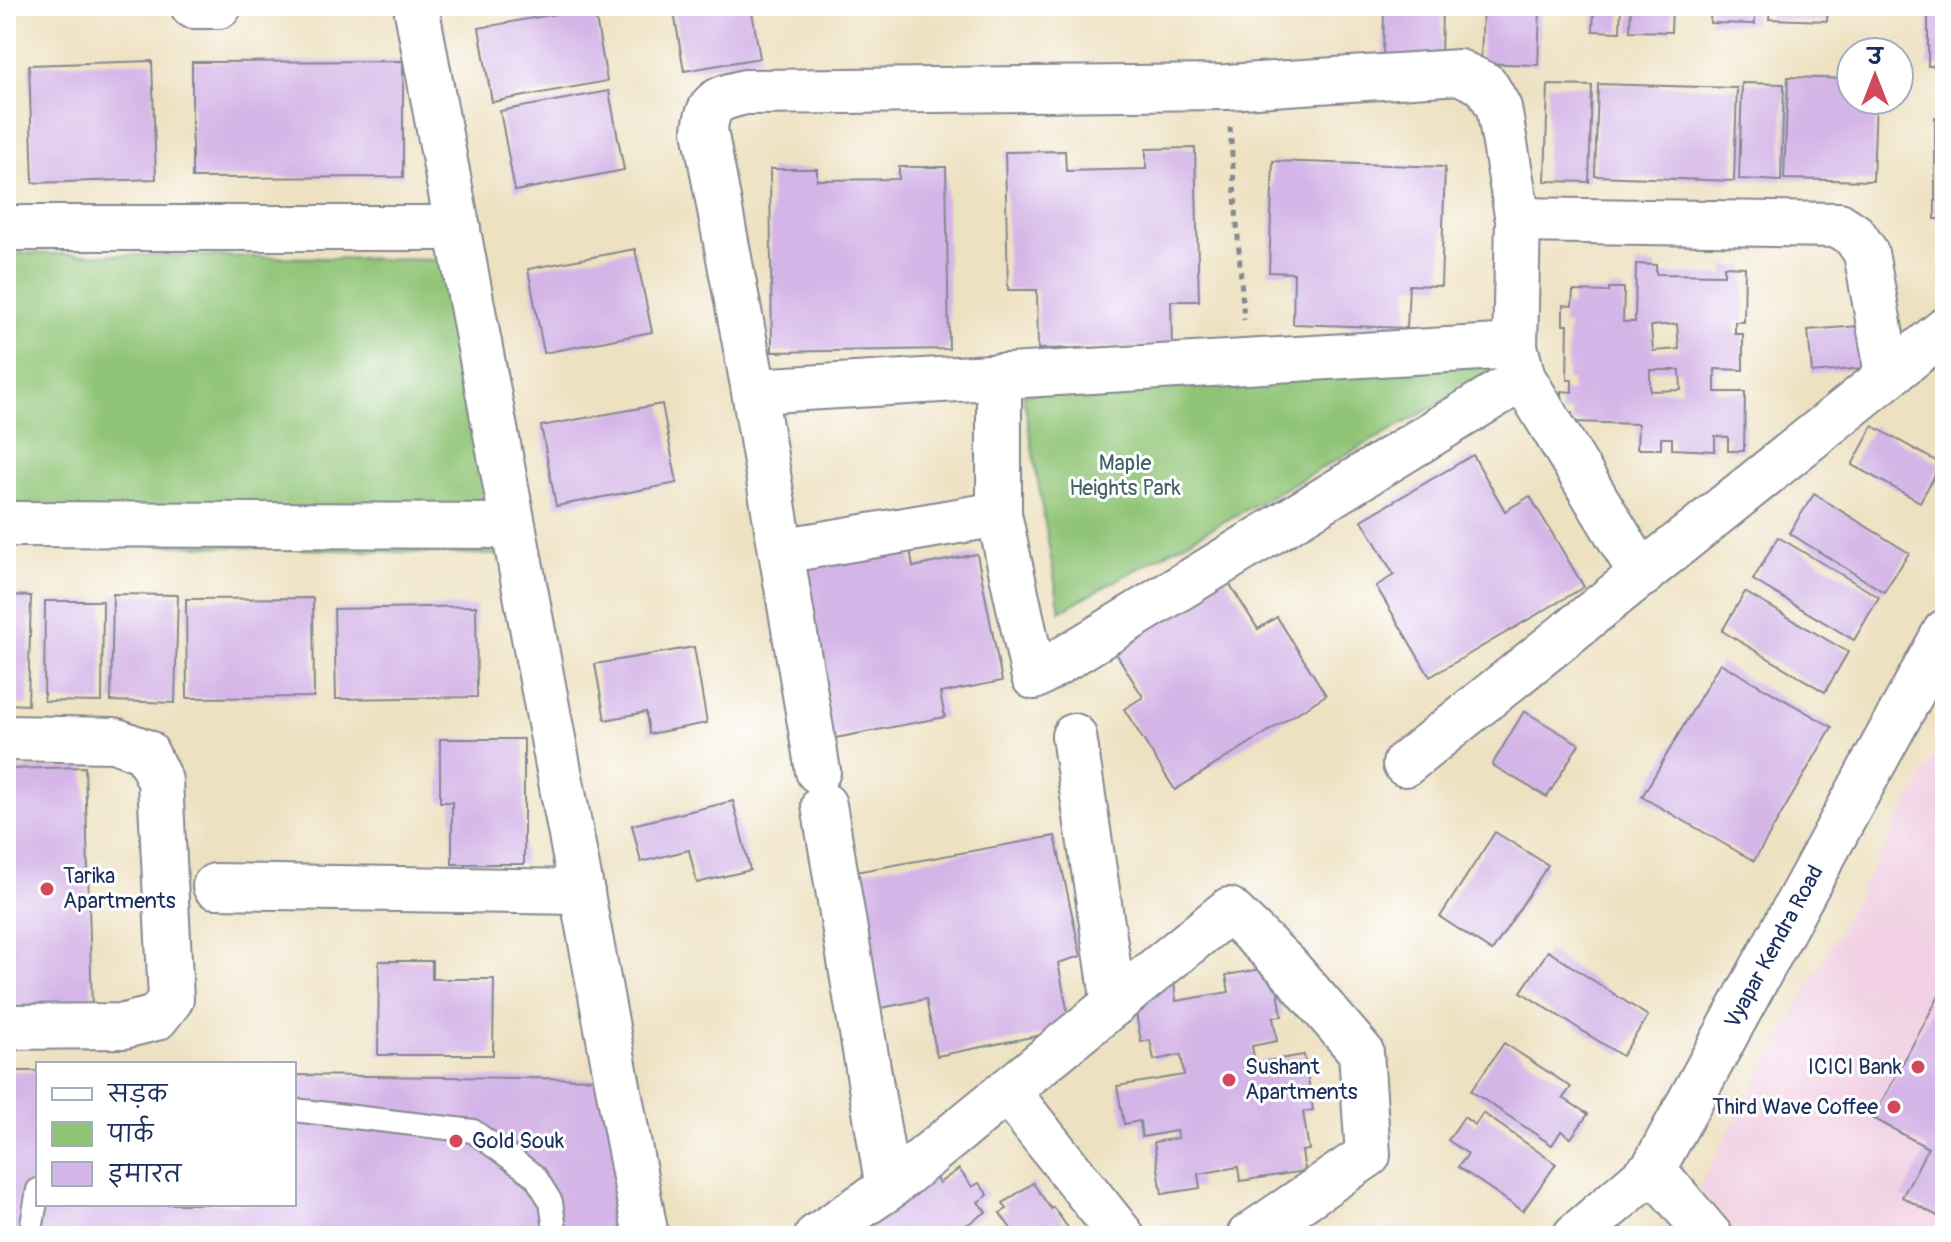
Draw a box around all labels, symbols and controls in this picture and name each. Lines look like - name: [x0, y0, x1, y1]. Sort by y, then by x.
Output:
- north arrow: [1835, 36, 1915, 116]
- text: उ: [1866, 43, 1885, 71]
- park label: Maple Heights Park: [1069, 449, 1181, 502]
- street label: Vyapar Kendra Road: [1718, 860, 1830, 1033]
- place label: Tarika Apartments: [63, 862, 176, 915]
- marker: Tarika Apartments: [38, 880, 56, 898]
- place label: Sushant Apartments: [1245, 1053, 1358, 1106]
- place label: ICICI Bank: [1808, 1053, 1902, 1081]
- marker: ICICI Bank: [1909, 1058, 1927, 1076]
- legend: [36, 1062, 296, 1206]
- marker: Sushant Apartments: [1220, 1071, 1238, 1089]
- text: सड़क: [106, 1080, 169, 1109]
- place label: Third Wave Coffee: [1712, 1093, 1878, 1121]
- marker: Third Wave Coffee: [1885, 1098, 1903, 1116]
- text: पार्क: [106, 1115, 155, 1149]
- place label: Gold Souk: [472, 1127, 564, 1155]
- marker: Gold Souk: [447, 1132, 465, 1150]
- text: इमारत: [108, 1160, 183, 1189]

